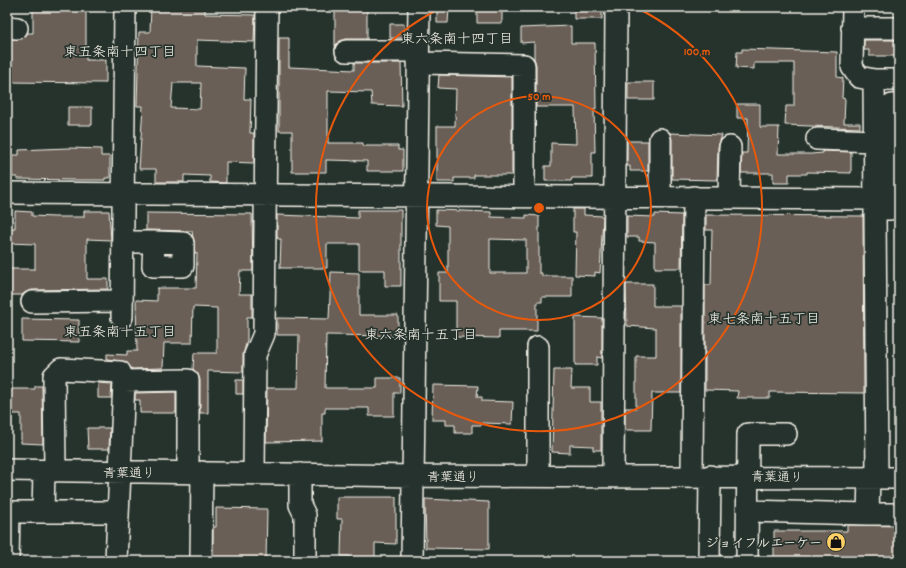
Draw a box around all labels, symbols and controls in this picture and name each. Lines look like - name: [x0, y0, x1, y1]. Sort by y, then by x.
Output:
- district label: 東六条南十四丁目: [401, 30, 513, 50]
- district label: 東五条南十四丁目: [64, 43, 176, 63]
- text: 100 m: [684, 44, 710, 61]
- text: 50 m: [527, 89, 551, 106]
- centre of rings: [532, 201, 546, 215]
- district label: 東七条南十五丁目: [708, 310, 820, 330]
- district label: 東五条南十五丁目: [64, 323, 176, 343]
- district label: 東六条南十五丁目: [365, 326, 477, 346]
- street label: 青葉通り: [103, 465, 155, 484]
- street label: 青葉通り: [427, 469, 479, 488]
- street label: 青葉通り: [751, 469, 803, 488]
- shop icon: ジョイフルエーケー: [825, 531, 847, 553]
- place label: ジョイフルエーケー: [706, 535, 822, 554]

